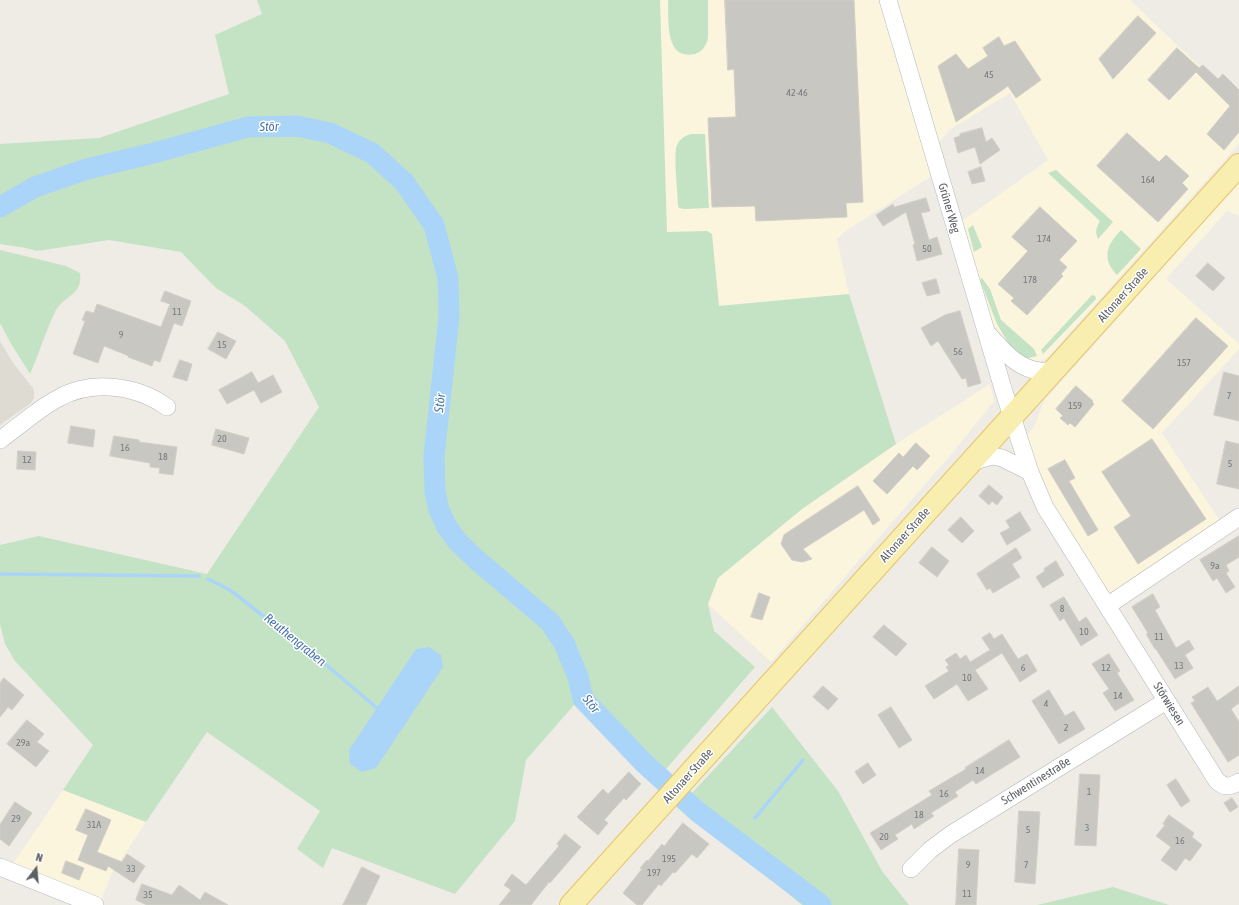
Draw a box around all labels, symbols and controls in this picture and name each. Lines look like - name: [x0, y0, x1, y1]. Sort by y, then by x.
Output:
- house number: 45: [984, 69, 994, 81]
- house number: 42-46: [786, 87, 808, 99]
- water label: Stör: [259, 119, 279, 135]
- house number: 164: [1141, 174, 1155, 186]
- street label: Grüner Weg: [935, 181, 963, 235]
- house number: 174: [1037, 233, 1051, 245]
- house number: 50: [922, 243, 932, 255]
- street label: Altonaer Straße: [1095, 265, 1151, 325]
- house number: 178: [1023, 274, 1037, 286]
- house number: 11: [172, 306, 182, 318]
- house number: 9: [119, 329, 123, 341]
- house number: 15: [217, 339, 227, 351]
- house number: 56: [953, 346, 963, 358]
- house number: 157: [1177, 357, 1191, 369]
- house number: 7: [1227, 390, 1231, 402]
- water label: Stör: [431, 393, 449, 413]
- house number: 159: [1068, 400, 1082, 412]
- house number: 20: [217, 433, 227, 445]
- house number: 16: [120, 442, 130, 454]
- house number: 18: [158, 451, 168, 463]
- house number: 12: [22, 454, 32, 466]
- house number: 5: [1228, 458, 1232, 470]
- street label: Altonaer Straße: [877, 505, 933, 565]
- house number: 9a: [1210, 560, 1220, 572]
- house number: 8: [1060, 603, 1064, 615]
- water label: Reuthengraben: [261, 610, 329, 670]
- house number: 10: [1079, 626, 1089, 638]
- house number: 11: [1154, 631, 1164, 643]
- house number: 13: [1174, 660, 1184, 672]
- house number: 6: [1021, 662, 1025, 674]
- house number: 12: [1101, 662, 1111, 674]
- house number: 10: [962, 672, 972, 684]
- street label: Störwiesen: [1150, 680, 1188, 728]
- house number: 14: [1113, 690, 1123, 702]
- water label: Stör: [579, 692, 603, 716]
- house number: 4: [1044, 698, 1048, 710]
- house number: 2: [1064, 722, 1068, 734]
- house number: 29a: [16, 737, 30, 749]
- street label: Altonaer Straße: [660, 746, 716, 806]
- street label: Schwentinestraße: [999, 754, 1073, 808]
- house number: 14: [975, 765, 985, 777]
- house number: 1: [1087, 786, 1091, 798]
- house number: 16: [939, 788, 949, 800]
- house number: 18: [914, 809, 924, 821]
- house number: 29: [11, 813, 21, 825]
- house number: 31A: [87, 819, 101, 831]
- house number: 3: [1085, 822, 1089, 834]
- house number: 5: [1026, 824, 1030, 836]
- house number: 20: [879, 831, 889, 843]
- house number: 16: [1175, 835, 1185, 847]
- north arrow: [16, 849, 56, 889]
- text: N: [35, 851, 44, 864]
- house number: 195: [662, 853, 676, 865]
- house number: 9: [966, 859, 970, 871]
- house number: 7: [1024, 859, 1028, 871]
- house number: 33: [126, 863, 136, 875]
- house number: 197: [647, 867, 661, 879]
- house number: 11: [962, 888, 972, 900]
- house number: 35: [143, 889, 153, 901]

